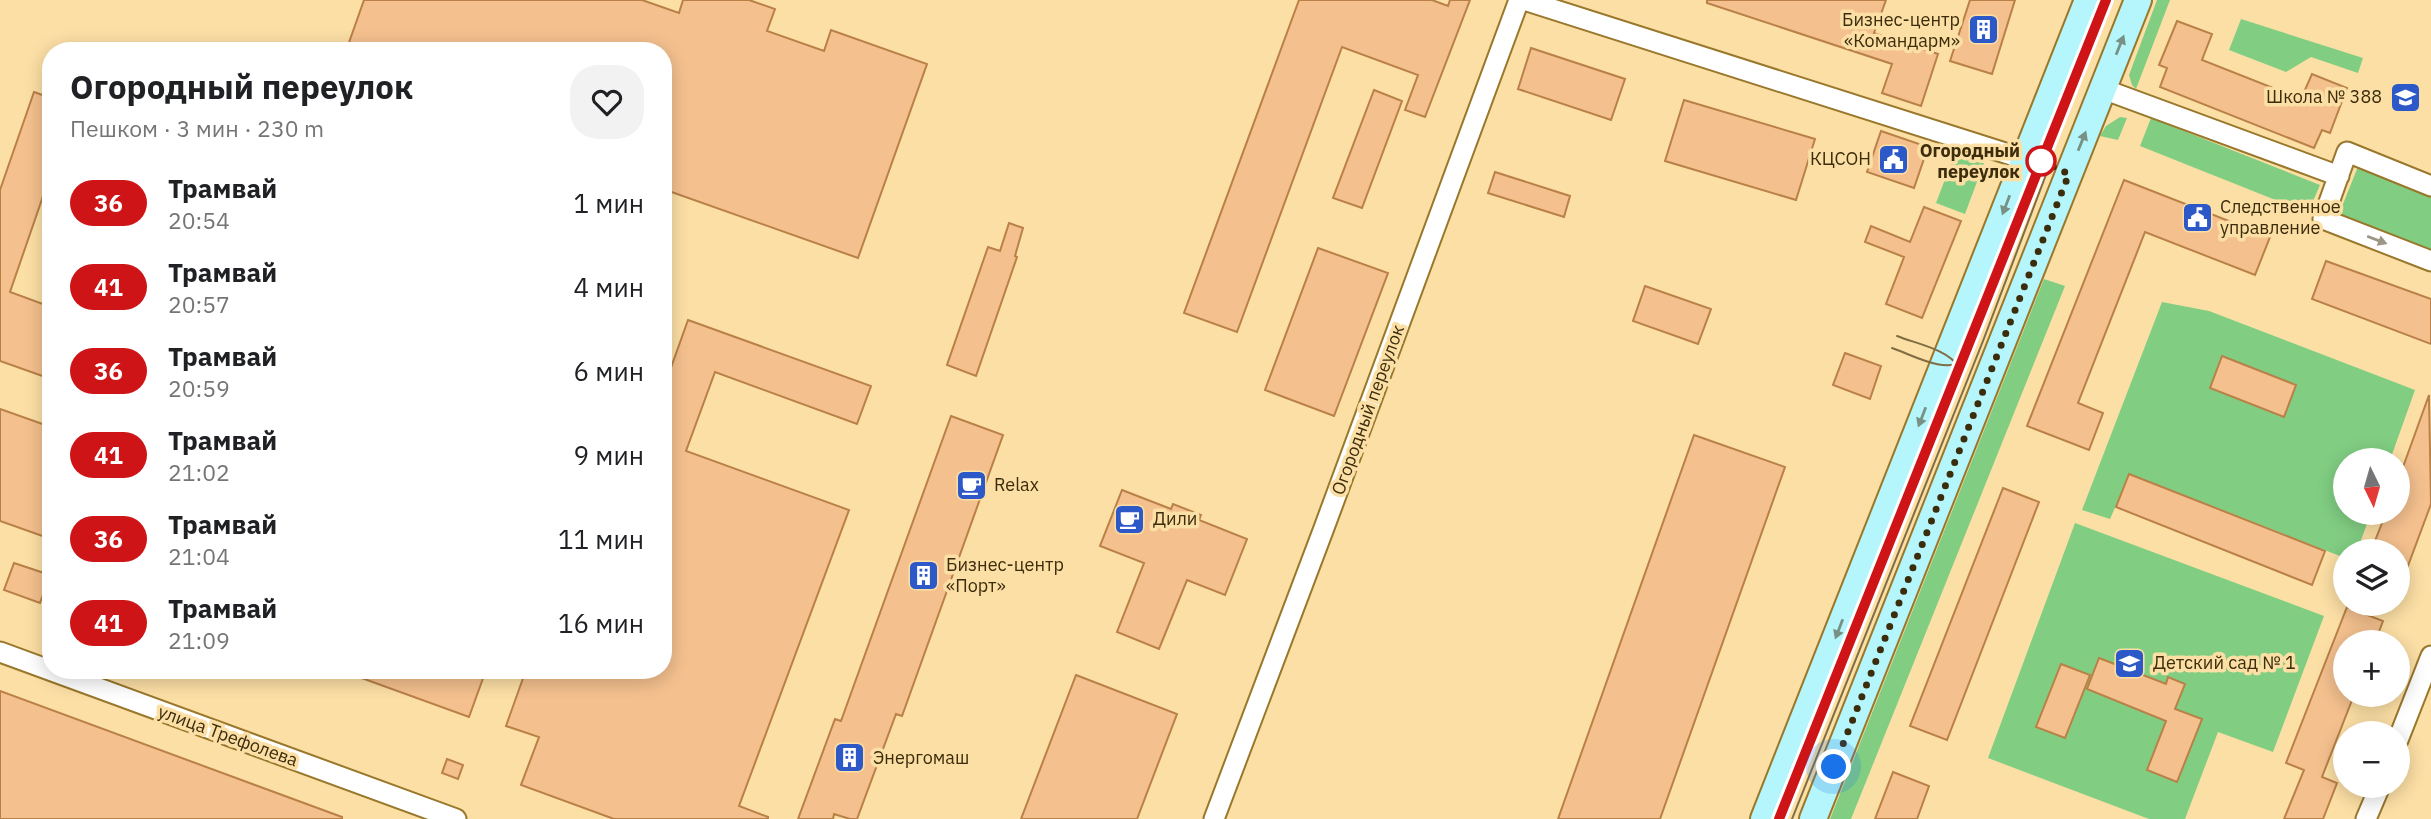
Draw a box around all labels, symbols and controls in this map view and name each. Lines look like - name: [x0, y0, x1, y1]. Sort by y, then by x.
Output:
- place label: Бизнес-центр «Командарм»: [1842, 8, 1960, 52]
- building icon: Бизнес-центр «Командарм»: [1966, 13, 2000, 47]
- one-way arrow: [2115, 34, 2126, 55]
- text: Огородный переулок: [70, 65, 413, 108]
- button: heart: [570, 65, 644, 139]
- school or university icon: Школа № 388: [2388, 80, 2422, 114]
- place label: Школа № 388: [2266, 85, 2382, 108]
- text: Пешком · 3 мин · 230 m: [70, 113, 324, 143]
- one-way arrow: [2077, 130, 2088, 151]
- place label: Огородный переулок: [1920, 139, 2020, 183]
- public building icon: КЦСОН: [1877, 142, 1911, 176]
- marker: Огородный переулок: [2026, 146, 2056, 176]
- place label: КЦСОН: [1810, 147, 1871, 170]
- text: Трамвай: [168, 171, 277, 205]
- text: 1 мин: [574, 186, 644, 220]
- text: 36: [94, 187, 123, 219]
- one-way arrow: [2000, 195, 2011, 216]
- place label: Следственное управление: [2220, 195, 2341, 239]
- public building icon: Следственное управление: [2180, 200, 2214, 234]
- text: 20:54: [168, 205, 230, 235]
- one-way arrow: [2367, 235, 2388, 246]
- text: Трамвай: [168, 255, 277, 289]
- text: 4 мин: [574, 270, 644, 304]
- text: 41: [94, 271, 123, 303]
- text: 20:57: [168, 289, 230, 319]
- street label: Огородный переулок: [1326, 322, 1409, 498]
- text: Трамвай: [168, 339, 277, 373]
- text: 6 мин: [574, 354, 644, 388]
- text: 36: [94, 355, 123, 387]
- text: 20:59: [168, 373, 230, 403]
- one-way arrow: [1917, 406, 1928, 427]
- text: Трамвай: [168, 423, 277, 457]
- text: 9 мин: [574, 438, 644, 472]
- text: 41: [94, 439, 123, 471]
- north arrow: [2333, 448, 2410, 525]
- map controls: [2333, 448, 2410, 798]
- text: 21:02: [168, 457, 230, 487]
- cafe icon: Relax: [954, 468, 988, 502]
- place label: Relax: [994, 473, 1039, 496]
- cafe icon: Дили: [1113, 502, 1147, 536]
- text: Трамвай: [168, 507, 277, 541]
- place label: Дили: [1153, 507, 1197, 530]
- text: 11 мин: [558, 522, 644, 556]
- text: 36: [94, 523, 123, 555]
- button: layers: [2333, 539, 2410, 616]
- text: 21:04: [168, 541, 230, 571]
- place label: Бизнес-центр «Порт»: [946, 553, 1064, 597]
- building icon: Бизнес-центр «Порт»: [906, 558, 940, 592]
- text: Трамвай: [168, 591, 277, 625]
- text: 16 мин: [558, 606, 644, 640]
- text: 41: [94, 607, 123, 639]
- one-way arrow: [1834, 618, 1845, 639]
- text: 21:09: [168, 625, 230, 655]
- button: +: [2333, 630, 2410, 707]
- school or university icon: Детский сад № 1: [2113, 646, 2147, 680]
- place label: Детский сад № 1: [2153, 651, 2296, 674]
- street label: улица Трефолева: [155, 700, 302, 772]
- button: −: [2333, 721, 2410, 798]
- building icon: Энергомаш: [833, 741, 867, 775]
- place label: Энергомаш: [873, 746, 969, 769]
- your location: [1816, 749, 1851, 784]

